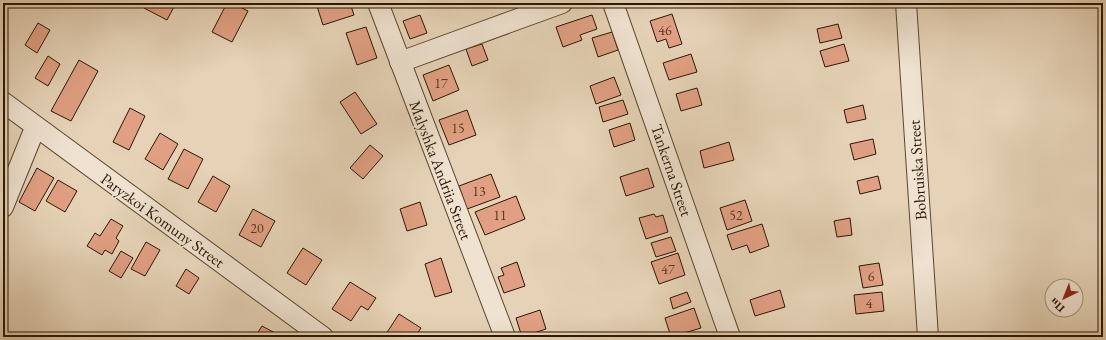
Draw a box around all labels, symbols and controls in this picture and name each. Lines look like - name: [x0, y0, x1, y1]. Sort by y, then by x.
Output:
- house number: 46: [658, 21, 672, 39]
- house number: 17: [434, 74, 448, 92]
- street label: Malyshka Andriia Street: [404, 98, 477, 243]
- house number: 15: [451, 119, 465, 137]
- street label: Bobruiska Street: [904, 119, 931, 221]
- street label: Tankerna Street: [646, 121, 697, 219]
- street label: Paryzkoi Komuny Street: [97, 168, 229, 272]
- house number: 13: [472, 182, 486, 200]
- house number: 11: [493, 206, 507, 224]
- house number: 52: [729, 206, 743, 224]
- house number: 20: [250, 219, 264, 237]
- house number: 47: [661, 260, 675, 278]
- house number: 6: [868, 267, 875, 285]
- north arrow: [1044, 278, 1084, 318]
- house number: 4: [866, 294, 873, 312]
- text: Пн: [1046, 295, 1067, 316]

